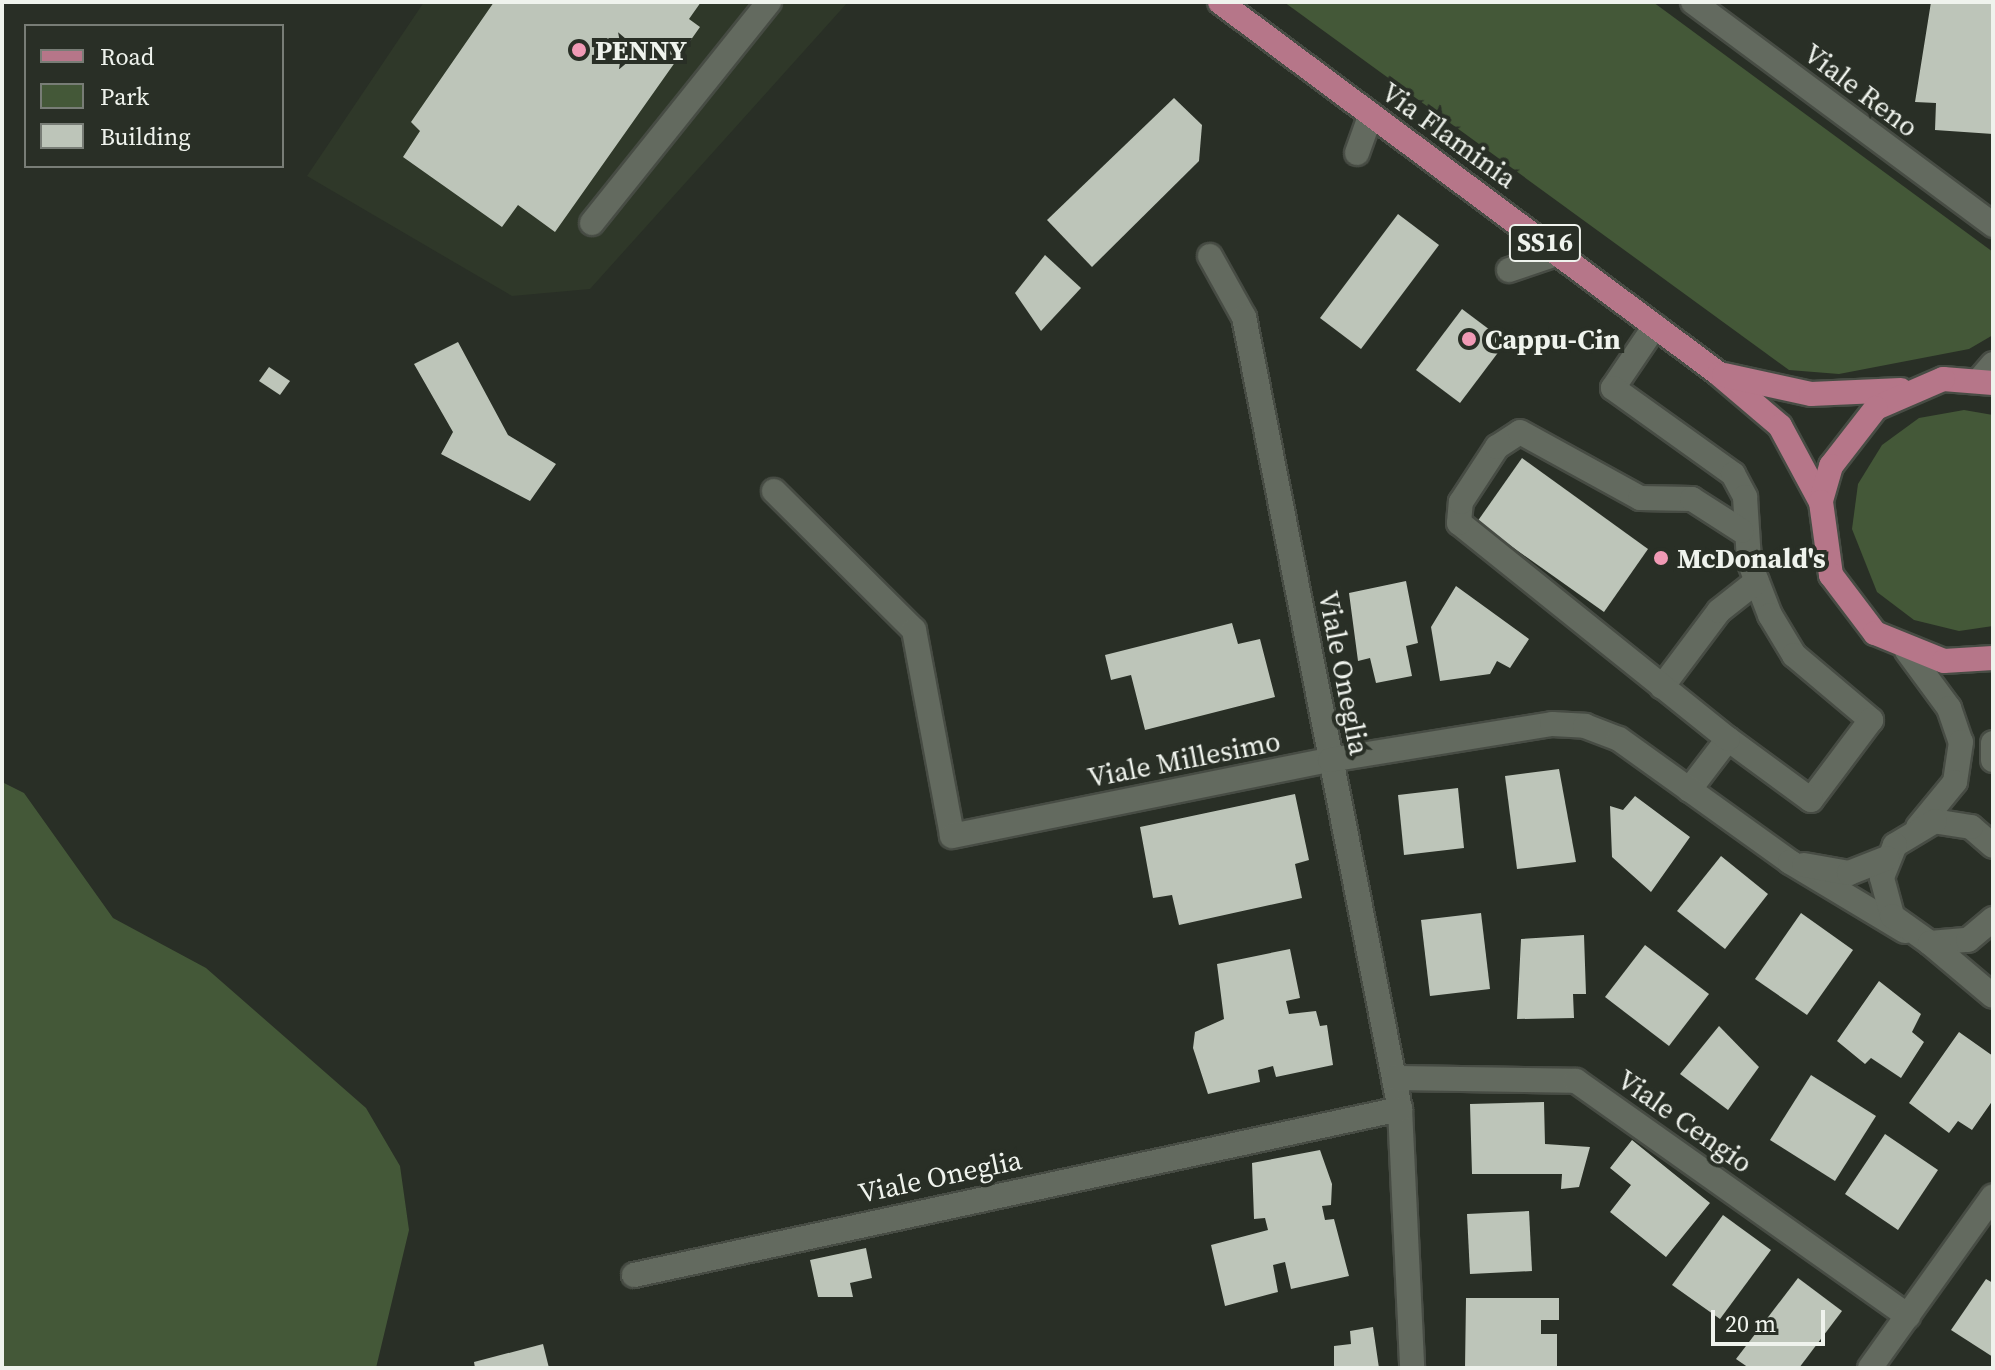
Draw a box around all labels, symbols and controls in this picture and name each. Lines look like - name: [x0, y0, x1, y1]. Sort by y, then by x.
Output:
- legend: [24, 24, 284, 168]
- place label: PENNY: [595, 33, 687, 67]
- street label: Viale Reno: [1797, 36, 1925, 144]
- text: Road: [100, 40, 154, 73]
- marker: PENNY: [570, 41, 588, 59]
- street label: Via Flaminia: [1375, 75, 1523, 195]
- text: Park: [100, 80, 149, 113]
- text: Building: [100, 120, 191, 153]
- road number: SS16: [1507, 221, 1583, 265]
- place label: Cappu-Cin: [1485, 322, 1621, 356]
- marker: Cappu-Cin: [1460, 330, 1478, 348]
- place label: McDonald's: [1677, 541, 1826, 575]
- marker: McDonald's: [1652, 549, 1670, 567]
- street label: Viale Oneglia: [1312, 588, 1376, 758]
- street label: Viale Millesimo: [1085, 724, 1283, 794]
- street label: Viale Cengio: [1611, 1062, 1759, 1180]
- street label: Viale Oneglia: [855, 1142, 1025, 1210]
- scale bar: [1715, 1294, 1829, 1344]
- text: 20 m: [1725, 1307, 1776, 1340]

